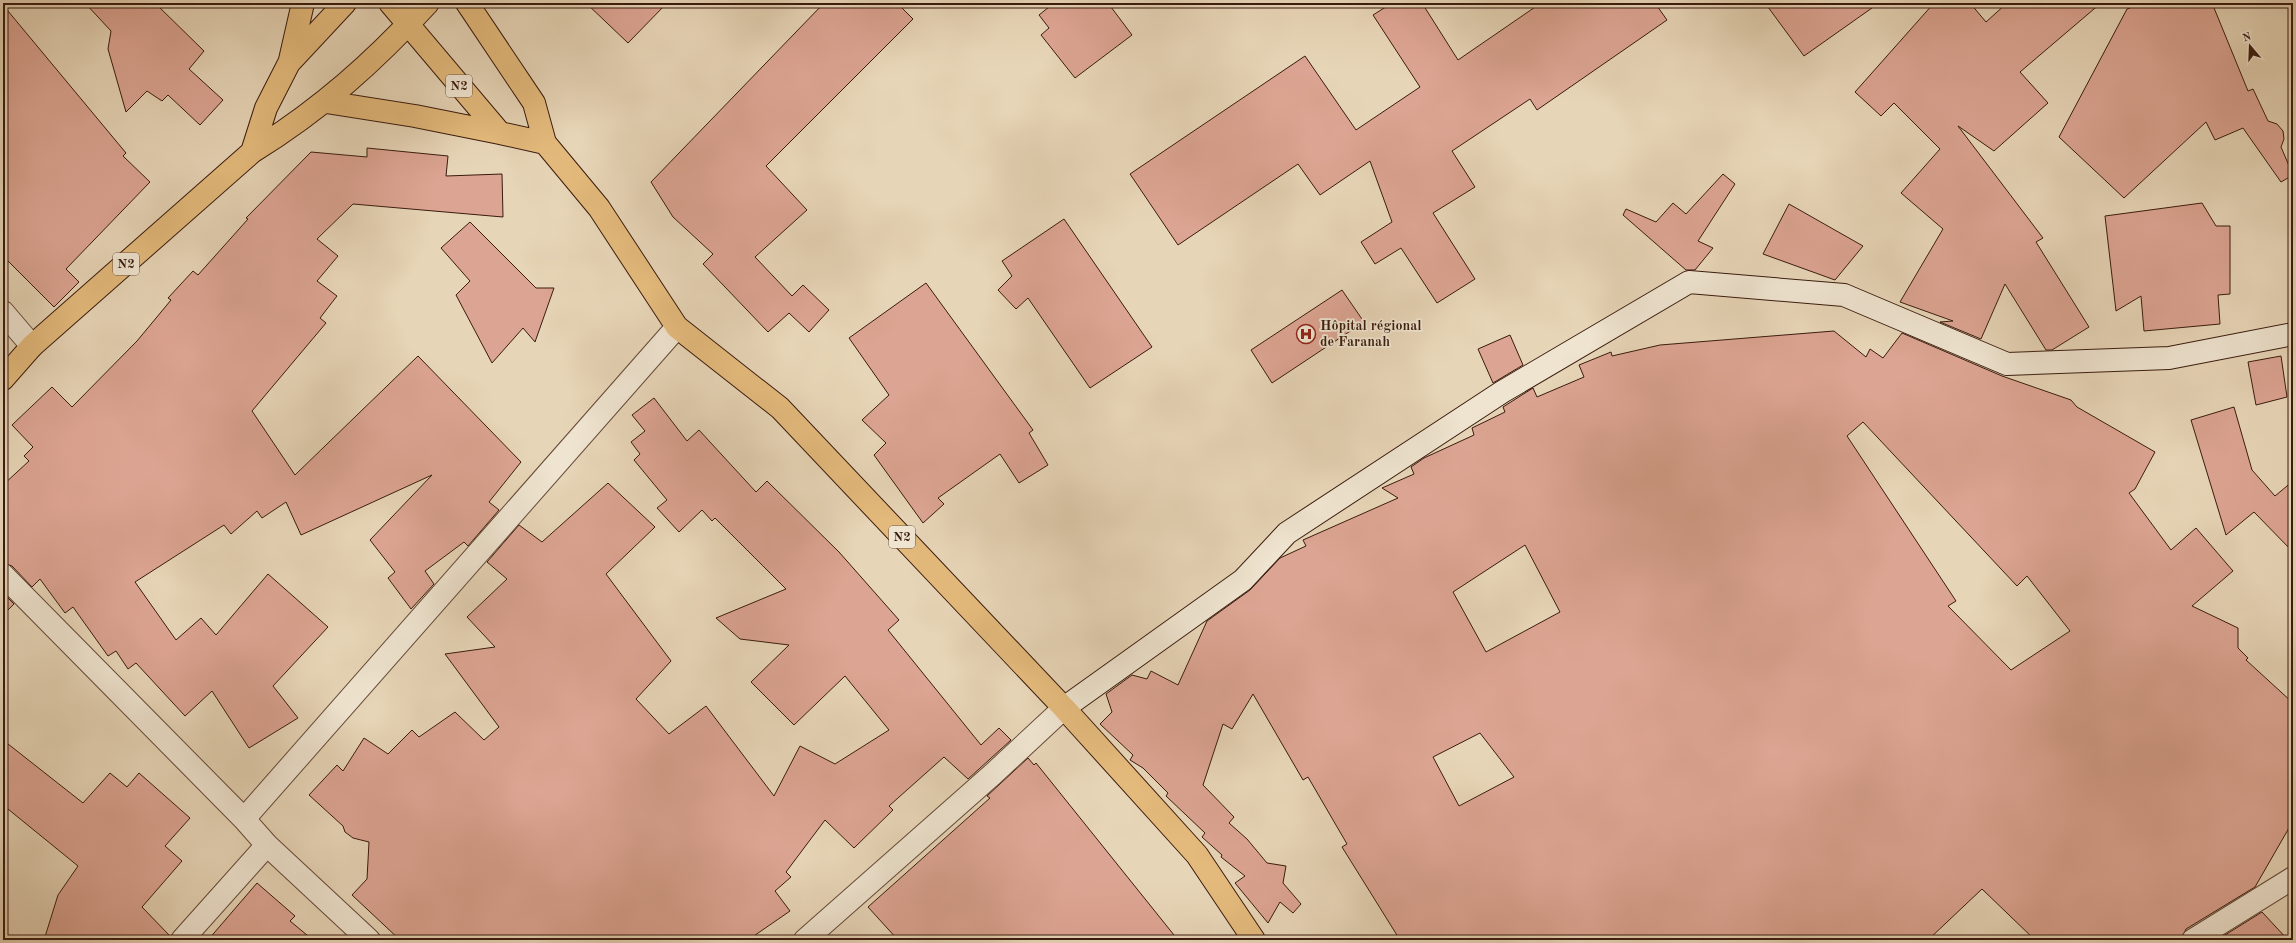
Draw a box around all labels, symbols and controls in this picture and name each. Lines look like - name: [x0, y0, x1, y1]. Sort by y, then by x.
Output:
- north arrow: [2230, 26, 2270, 66]
- text: N: [2241, 31, 2254, 45]
- road number: N2: [446, 75, 472, 97]
- road number: N2: [113, 253, 139, 275]
- place label: Hôpital régional de Faranah: [1320, 319, 1422, 349]
- hospital icon: Hôpital régional de Faranah: [1295, 323, 1317, 345]
- road number: N2: [889, 526, 915, 548]

